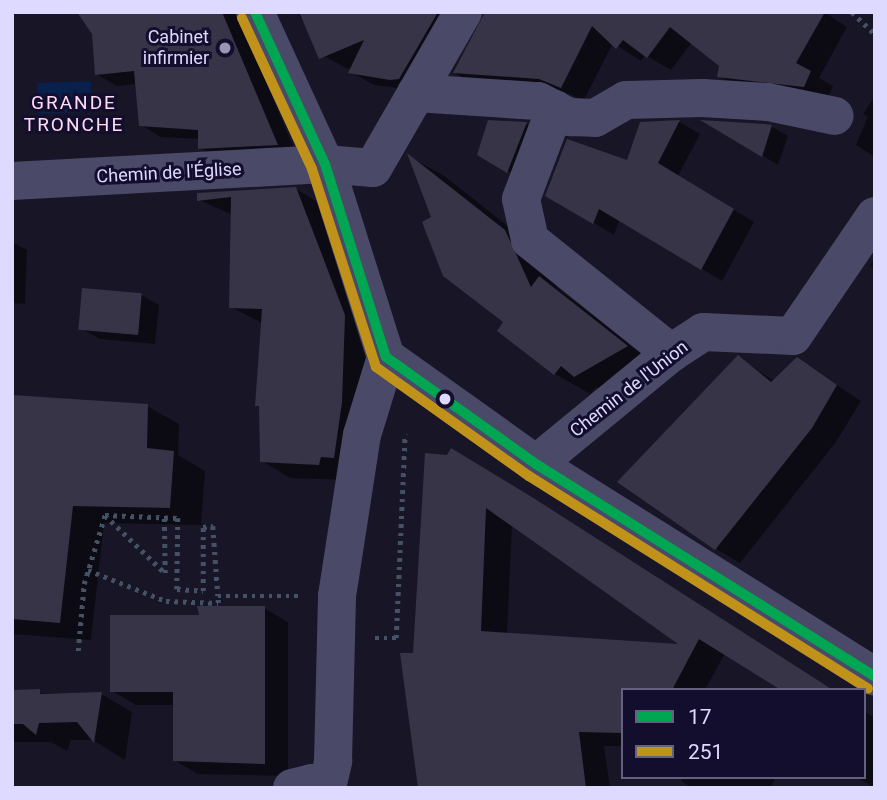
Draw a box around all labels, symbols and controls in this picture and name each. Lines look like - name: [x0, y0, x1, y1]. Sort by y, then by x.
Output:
- place label: Cabinet infirmier: [143, 27, 209, 70]
- marker: Cabinet infirmier: [215, 38, 235, 58]
- district label: GRANDE TRONCHE: [25, 92, 123, 136]
- street label: Chemin de l'Église: [96, 158, 242, 188]
- street label: Chemin de l'Union: [566, 336, 692, 442]
- unlabelled marker: [438, 392, 452, 406]
- legend: [621, 688, 866, 779]
- text: 17: [688, 705, 712, 729]
- text: 251: [688, 740, 723, 764]

